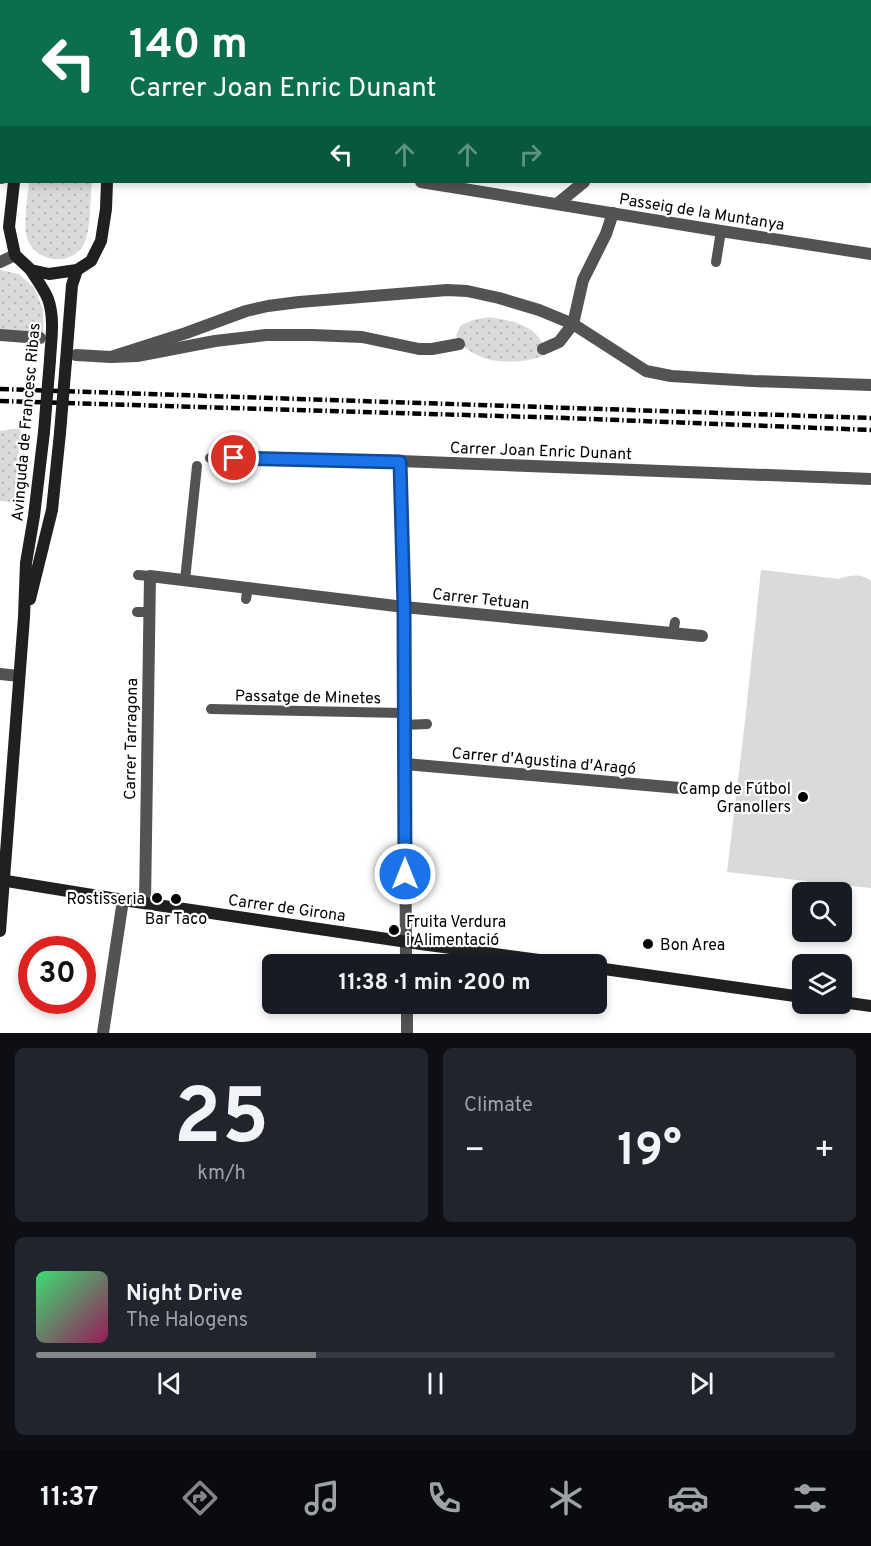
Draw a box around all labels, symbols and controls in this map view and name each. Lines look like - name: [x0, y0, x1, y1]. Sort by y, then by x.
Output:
- text: 140 m: [129, 20, 248, 73]
- icon: left: [30, 24, 108, 102]
- text: Carrer Joan Enric Dunant: [129, 72, 437, 106]
- icon: left: [325, 138, 358, 171]
- icon: ahead: [388, 138, 421, 171]
- icon: ahead: [451, 138, 484, 171]
- icon: right: [514, 138, 547, 171]
- street label: Passeig de la Muntanya: [618, 190, 786, 236]
- street label: Avinguda de Francesc Ribas: [8, 322, 46, 522]
- pin: [208, 432, 259, 483]
- street label: Carrer Joan Enric Dunant: [450, 439, 632, 465]
- icon: arrive: [217, 441, 250, 474]
- street label: Carrer Tetuan: [431, 585, 530, 615]
- street label: Carrer Tarragona: [121, 678, 143, 800]
- street label: Passatge de Minetes: [235, 687, 381, 709]
- street label: Carrer d'Agustina d'Aragó: [451, 744, 637, 780]
- place label: Camp de Fútbol Granollers: [679, 780, 791, 818]
- marker: Camp de Fútbol Granollers: [796, 790, 810, 804]
- position arrow: [373, 842, 437, 906]
- map controls: [792, 882, 852, 1014]
- button: search: [792, 882, 852, 942]
- place label: Rostisseria: [67, 890, 145, 910]
- marker: Rostisseria: [150, 891, 164, 905]
- street label: Carrer de Girona: [227, 891, 347, 927]
- marker: Bar Taco: [169, 892, 183, 906]
- place label: Bar Taco: [145, 910, 207, 930]
- place label: Fruita Verdura i Alimentació: [406, 913, 506, 951]
- marker: Fruita Verdura i Alimentació: [387, 923, 401, 937]
- speed limit sign: 30: [18, 936, 96, 1014]
- place label: Bon Area: [660, 936, 725, 956]
- marker: Bon Area: [641, 937, 655, 951]
- button: layers: [792, 954, 852, 1014]
- text: 11:38 · 1 min · 200 m: [338, 970, 531, 997]
- text: 25: [174, 1072, 269, 1171]
- text: Climate: [464, 1093, 533, 1119]
- text: 19°: [617, 1124, 682, 1181]
- text: −: [464, 1131, 485, 1173]
- text: +: [814, 1131, 835, 1173]
- text: km/h: [197, 1161, 246, 1187]
- text: Night Drive: [126, 1281, 243, 1308]
- text: The Halogens: [126, 1308, 248, 1334]
- icon: previous: [153, 1367, 186, 1400]
- icon: pause: [419, 1367, 452, 1400]
- icon: next: [685, 1367, 718, 1400]
- icon: directions: [179, 1477, 221, 1519]
- icon: music: [301, 1477, 343, 1519]
- icon: phone: [423, 1477, 465, 1519]
- icon: climate: [545, 1477, 587, 1519]
- icon: car: [667, 1477, 709, 1519]
- icon: filters: [789, 1477, 831, 1519]
- text: 11:37: [40, 1481, 98, 1515]

